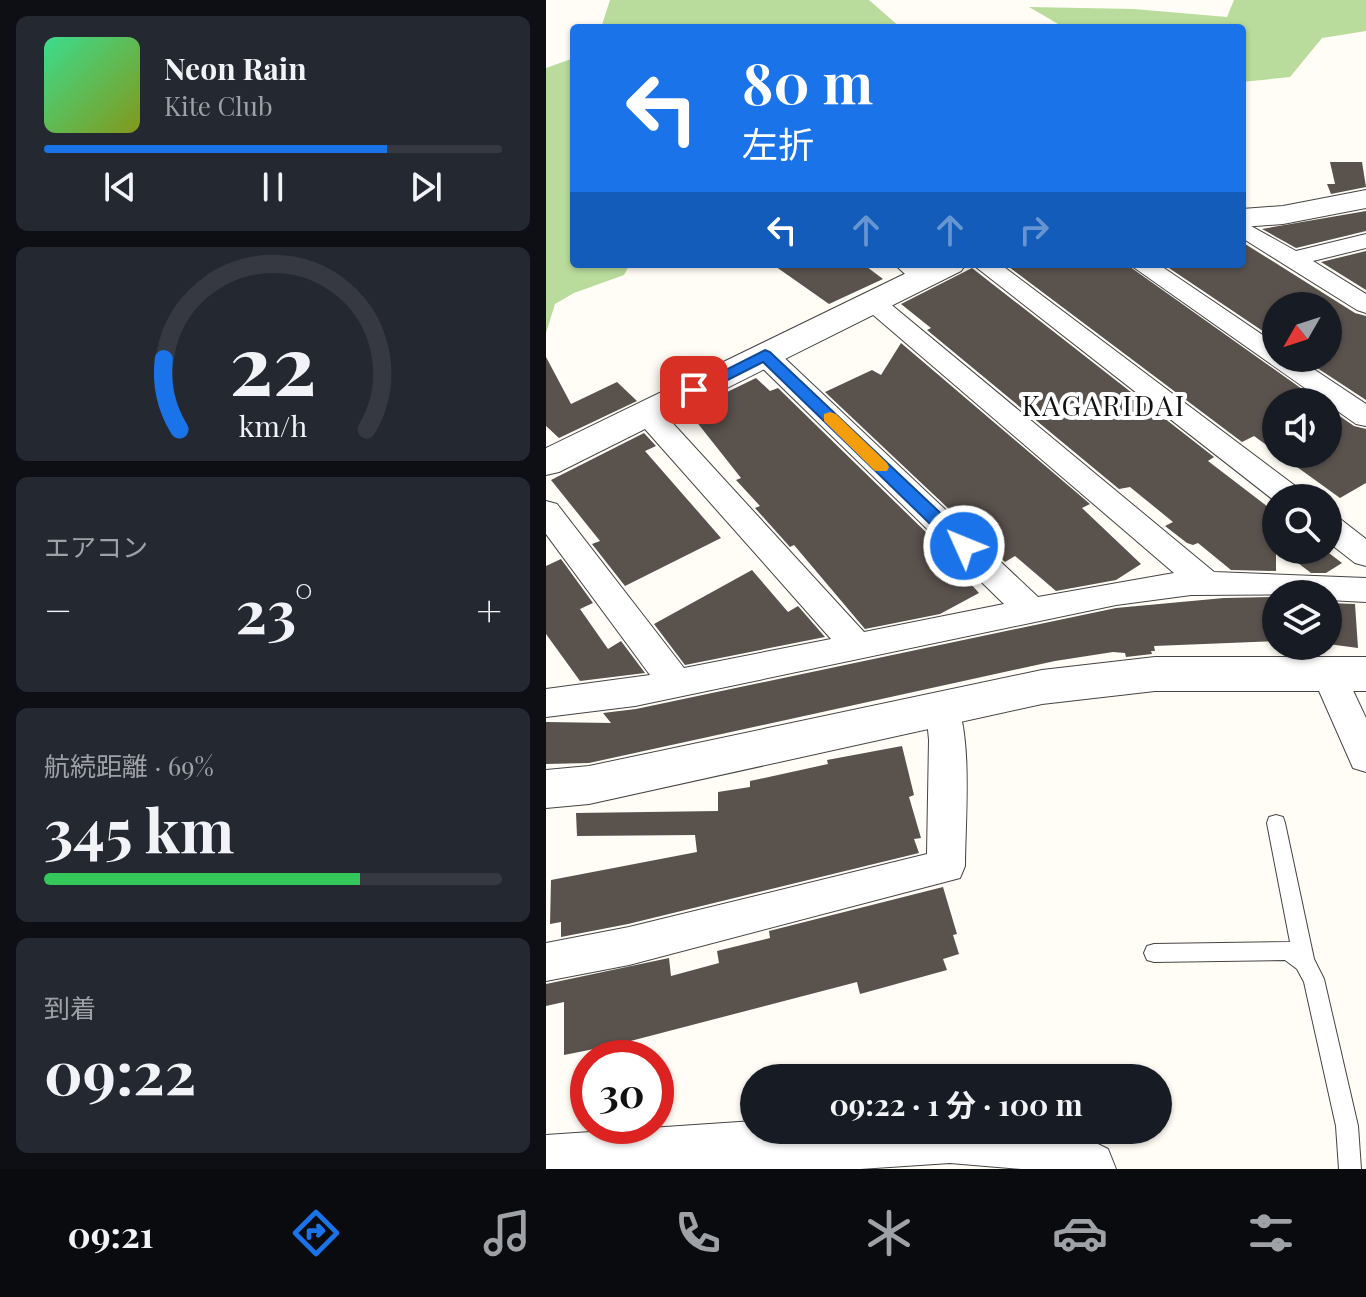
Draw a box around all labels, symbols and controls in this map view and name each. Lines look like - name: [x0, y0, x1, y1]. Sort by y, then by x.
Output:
- text: 80 m: [742, 44, 873, 119]
- text: Neon Rain: [164, 48, 307, 88]
- icon: left: [610, 56, 714, 160]
- text: Kite Club: [164, 88, 273, 123]
- text: 左折: [742, 119, 814, 167]
- icon: previous: [98, 165, 142, 209]
- icon: pause: [251, 165, 295, 209]
- icon: next: [404, 165, 448, 209]
- icon: left: [760, 208, 804, 252]
- icon: ahead: [844, 208, 888, 252]
- icon: ahead: [928, 208, 972, 252]
- icon: right: [1012, 208, 1056, 252]
- north arrow: [1262, 292, 1342, 372]
- map controls: [1262, 292, 1342, 660]
- text: 22: [229, 305, 317, 416]
- pin: [660, 356, 728, 424]
- icon: arrive: [672, 368, 716, 412]
- district label: KAGARIDAI: [1022, 386, 1186, 423]
- button: sound: [1262, 388, 1342, 468]
- text: km/h: [239, 406, 307, 444]
- button: search: [1262, 484, 1342, 564]
- position arrow: [922, 504, 1006, 588]
- text: エアコン: [44, 529, 148, 564]
- text: 23°: [236, 569, 313, 649]
- text: −: [44, 579, 72, 638]
- text: +: [476, 579, 502, 638]
- button: layers: [1262, 580, 1342, 660]
- text: 航続距離 · 69%: [44, 748, 214, 783]
- text: 345 km: [44, 788, 234, 868]
- text: 到着: [44, 990, 96, 1025]
- text: 09:22: [44, 1030, 196, 1110]
- speed limit sign: 30: [570, 1040, 674, 1144]
- text: 09:22 · 1 分 · 100 m: [829, 1084, 1083, 1124]
- icon: directions: [288, 1205, 344, 1261]
- icon: music: [479, 1205, 535, 1261]
- icon: phone: [670, 1205, 726, 1261]
- icon: climate: [861, 1205, 917, 1261]
- icon: car: [1052, 1205, 1108, 1261]
- icon: filters: [1243, 1205, 1299, 1261]
- text: 09:21: [67, 1209, 154, 1257]

